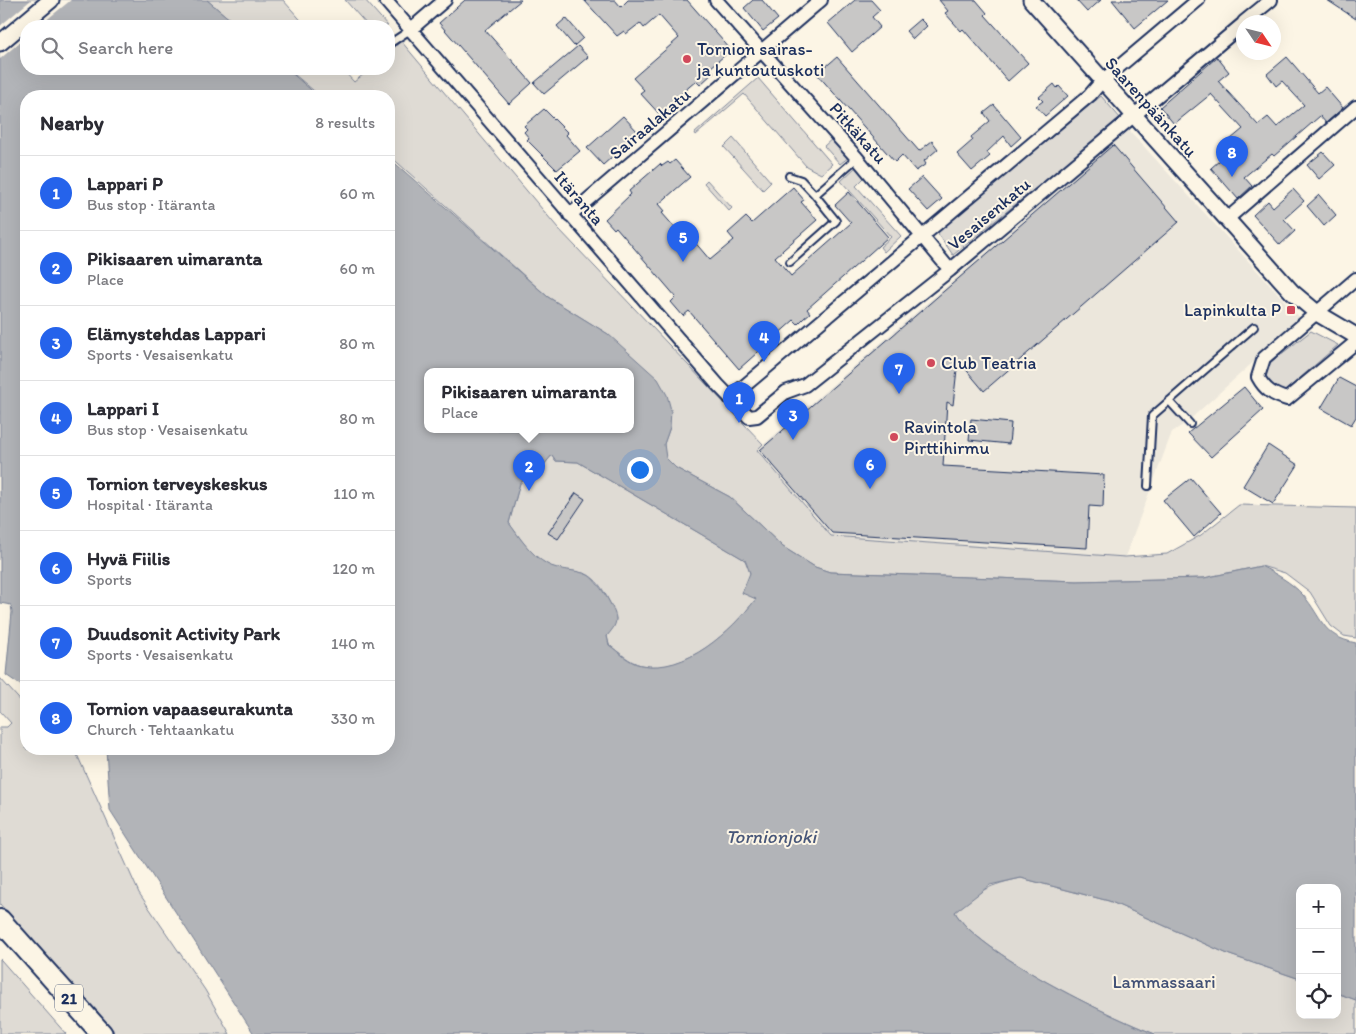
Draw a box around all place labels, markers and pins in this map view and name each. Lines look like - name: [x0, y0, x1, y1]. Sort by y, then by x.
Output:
- place label: Tornion sairas- ja kuntoutuskoti: [696, 38, 824, 81]
- marker: Tornion sairas- ja kuntoutuskoti: [681, 53, 693, 65]
- pin: 8: [1216, 136, 1248, 177]
- pin: 5: [667, 221, 699, 262]
- place label: Lapinkulta P: [1184, 299, 1281, 321]
- marker: Lapinkulta P: [1285, 304, 1297, 316]
- pin: 4: [748, 321, 780, 362]
- place label: Club Teatria: [941, 352, 1037, 374]
- pin: 7: [883, 353, 915, 394]
- marker: Club Teatria: [925, 357, 937, 369]
- pin: 1: [723, 382, 755, 423]
- pin: 3: [777, 399, 809, 440]
- place label: Ravintola Pirttihirmu: [904, 416, 990, 459]
- marker: Ravintola Pirttihirmu: [888, 431, 900, 443]
- pin: 6: [854, 448, 886, 489]
- pin: 2: [513, 450, 545, 491]

